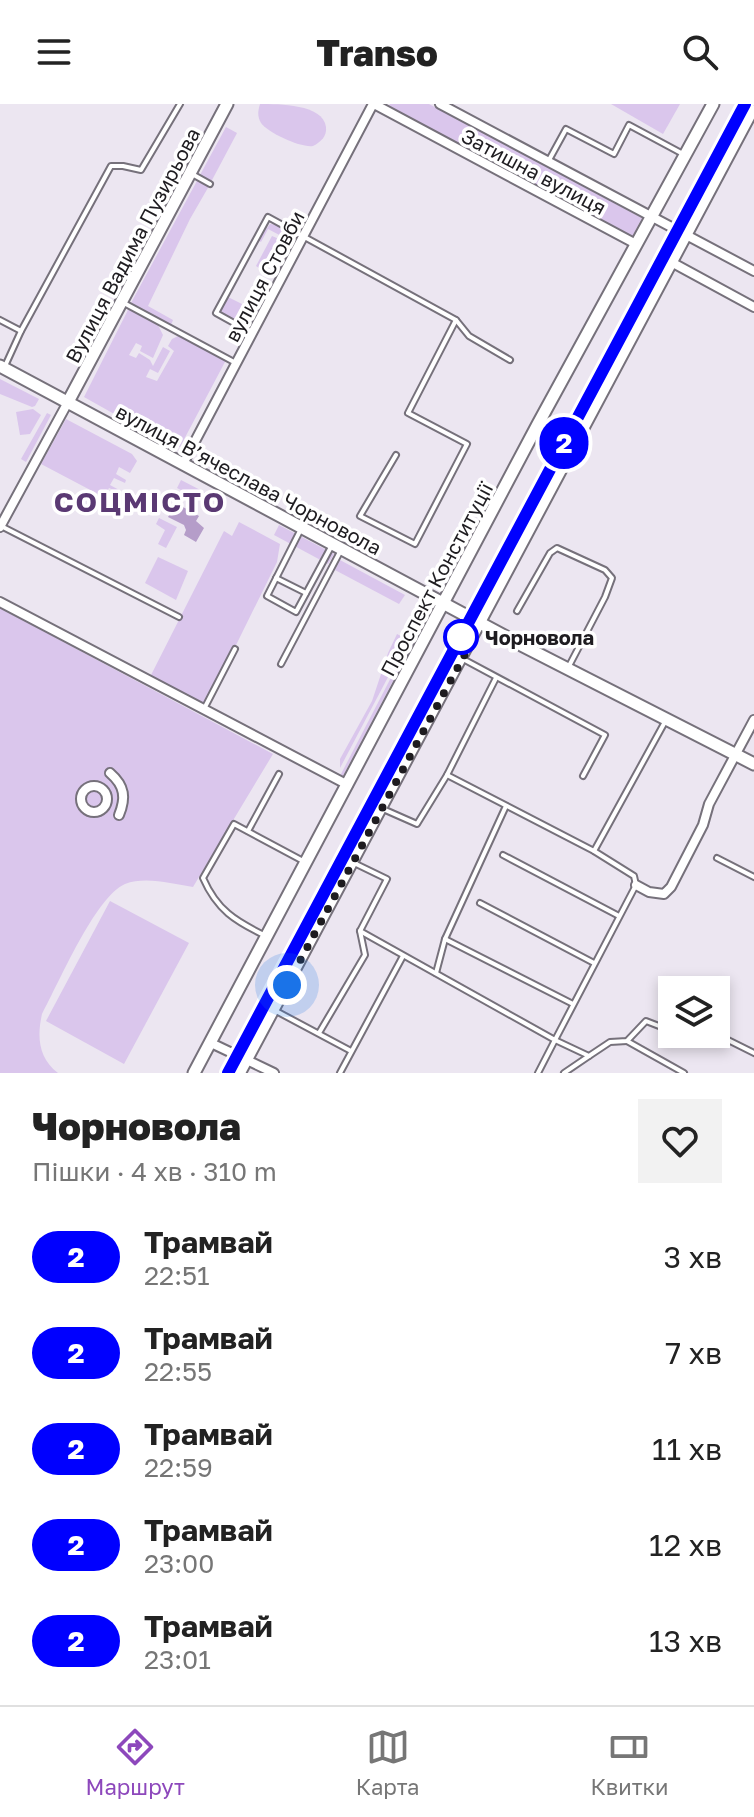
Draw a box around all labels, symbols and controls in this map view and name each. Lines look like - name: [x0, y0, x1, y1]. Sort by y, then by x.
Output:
- icon: menu: [32, 30, 76, 74]
- icon: search: [678, 30, 722, 74]
- text: Transo: [316, 31, 438, 74]
- street label: Вулиця Вадима Пузирьова: [60, 123, 204, 367]
- street label: Затишна вулиця: [458, 123, 610, 219]
- street label: вулиця Стовби: [219, 206, 309, 346]
- street label: вулиця Вʼячеслава Чорновола: [112, 399, 386, 559]
- line badge: 2: [538, 417, 590, 469]
- text: 2: [555, 426, 573, 459]
- street label: Проспект Конституції: [375, 478, 497, 680]
- district label: СОЦМІСТО: [54, 485, 226, 518]
- marker: Чорновола: [444, 620, 478, 654]
- place label: Чорновола: [485, 625, 594, 649]
- your location: [267, 965, 307, 1005]
- map controls: [658, 976, 730, 1048]
- button: layers: [658, 976, 730, 1048]
- button: heart: [638, 1099, 722, 1183]
- text: Чорновола: [32, 1103, 241, 1148]
- text: Пішки · 4 хв · 310 m: [32, 1156, 277, 1187]
- text: Трамвай: [144, 1224, 273, 1260]
- text: 3 хв: [664, 1239, 722, 1275]
- text: 2: [67, 1240, 85, 1273]
- text: 22:51: [144, 1260, 210, 1291]
- text: Трамвай: [144, 1320, 273, 1356]
- text: 7 хв: [665, 1335, 722, 1371]
- text: 2: [67, 1336, 85, 1369]
- text: 22:55: [144, 1356, 212, 1387]
- text: Трамвай: [144, 1416, 273, 1452]
- text: 11 хв: [652, 1431, 722, 1467]
- text: 2: [67, 1432, 85, 1465]
- text: 22:59: [144, 1452, 213, 1483]
- text: Трамвай: [144, 1512, 273, 1548]
- text: 12 хв: [649, 1527, 722, 1563]
- text: 2: [67, 1528, 85, 1561]
- text: 23:00: [144, 1548, 214, 1579]
- text: Трамвай: [144, 1608, 273, 1644]
- text: 13 хв: [649, 1623, 722, 1659]
- text: 2: [67, 1624, 85, 1657]
- text: 23:01: [144, 1644, 211, 1675]
- tab: Маршрут: [85, 1725, 185, 1800]
- tab: Карта: [356, 1725, 419, 1800]
- tab: Квитки: [590, 1725, 669, 1800]

